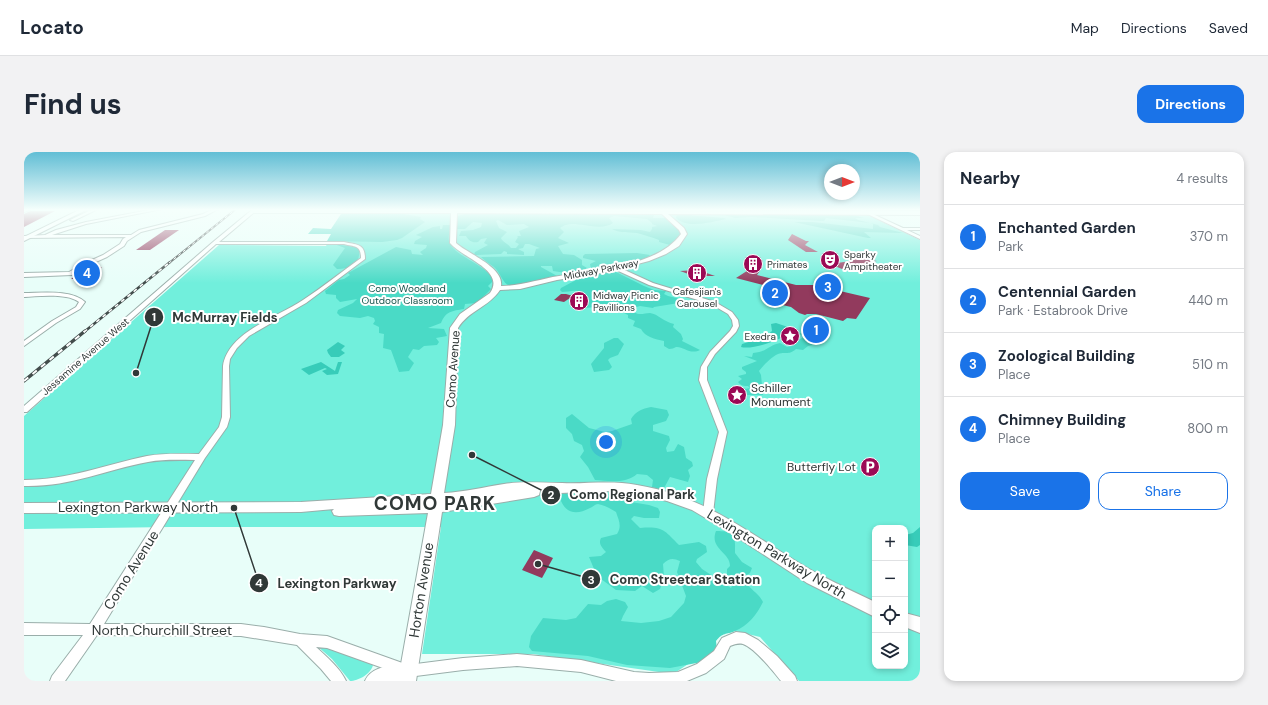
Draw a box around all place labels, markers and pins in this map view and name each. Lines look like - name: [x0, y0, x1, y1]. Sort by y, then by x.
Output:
- place label: Sparky Ampitheater: [844, 248, 902, 273]
- theatre icon: Sparky Ampitheater: [819, 249, 841, 271]
- building icon: Primates: [742, 253, 764, 275]
- pin: 4: [74, 258, 100, 288]
- place label: Primates: [767, 258, 808, 271]
- building icon: Cafesjian's Carousel: [686, 262, 708, 284]
- pin: 3: [815, 272, 841, 302]
- pin: 2: [762, 278, 788, 308]
- place label: Cafesjian's Carousel: [673, 285, 721, 310]
- place label: Midway Picnic Pavillions: [593, 289, 659, 314]
- building icon: Midway Picnic Pavillions: [568, 290, 590, 312]
- callout: McMurray Fields: [144, 305, 285, 330]
- pin: 1: [803, 315, 829, 345]
- place icon: Exedra: [779, 325, 801, 347]
- place label: Exedra: [745, 330, 776, 343]
- place label: Schiller Monument: [751, 380, 811, 410]
- place icon: Schiller Monument: [726, 384, 748, 406]
- parking icon: Butterfly Lot: [859, 456, 881, 478]
- place label: Butterfly Lot: [787, 459, 856, 475]
- callout: Como Regional Park: [541, 482, 702, 507]
- callout: Como Streetcar Station: [581, 567, 768, 592]
- callout: Lexington Parkway: [249, 571, 404, 596]

